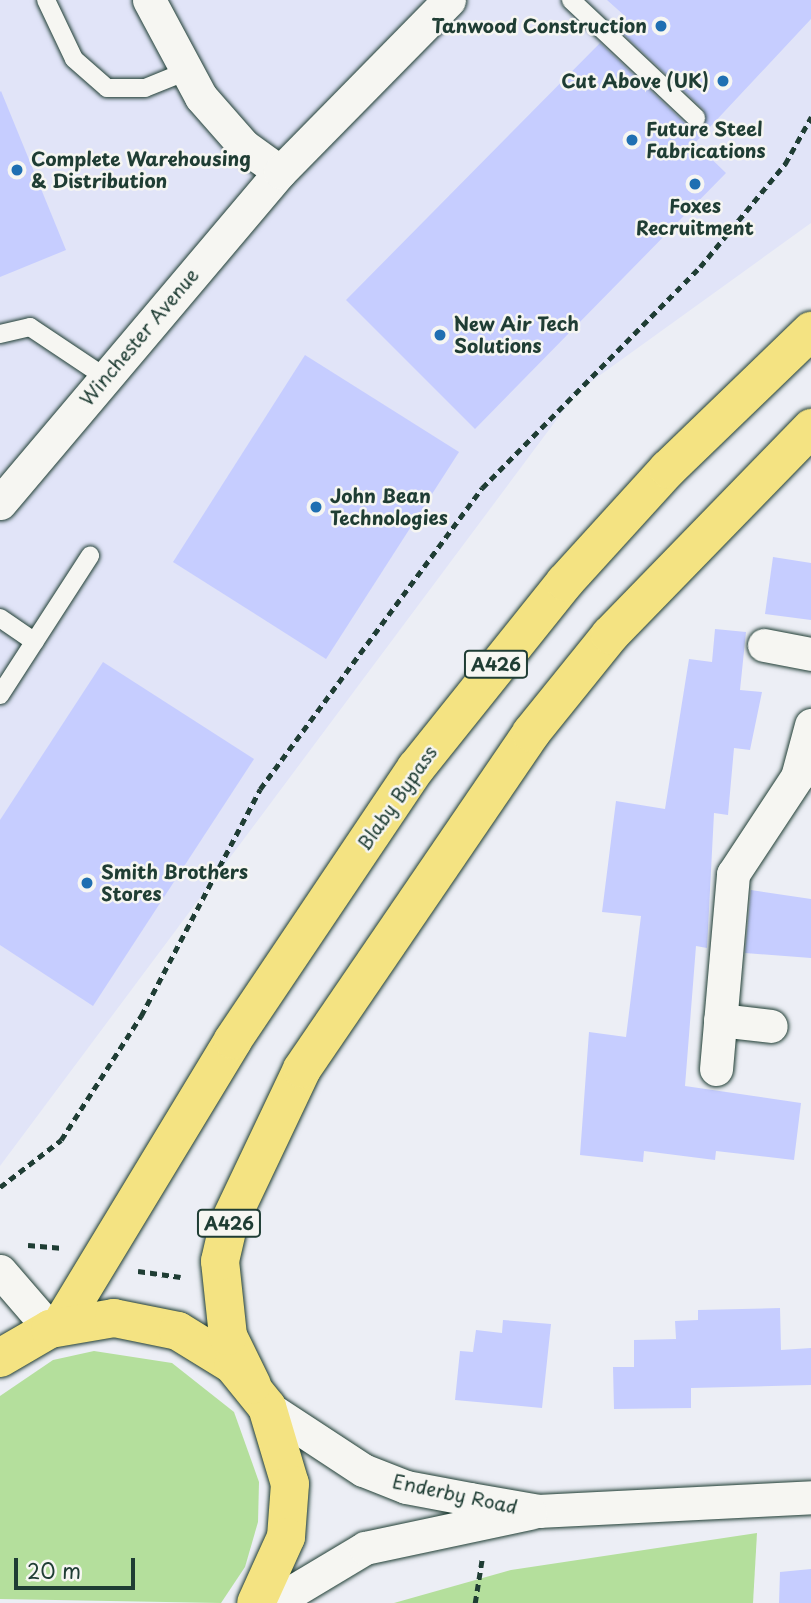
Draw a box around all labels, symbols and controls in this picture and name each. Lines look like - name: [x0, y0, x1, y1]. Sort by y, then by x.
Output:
- place label: Tanwood Construction: [431, 15, 647, 37]
- marker: Tanwood Construction: [653, 18, 669, 34]
- place label: Cut Above (UK): [561, 70, 709, 92]
- marker: Cut Above (UK): [715, 73, 731, 89]
- place label: Future Steel Fabrications: [646, 118, 766, 162]
- marker: Future Steel Fabrications: [624, 132, 640, 148]
- place label: Complete Warehousing & Distribution: [31, 148, 252, 192]
- marker: Complete Warehousing & Distribution: [9, 162, 25, 178]
- marker: Foxes Recruitment: [687, 176, 703, 192]
- place label: Foxes Recruitment: [636, 195, 754, 239]
- street label: Winchester Avenue: [75, 263, 203, 411]
- place label: New Air Tech Solutions: [454, 313, 580, 357]
- marker: New Air Tech Solutions: [432, 327, 448, 343]
- place label: John Bean Technologies: [330, 485, 448, 529]
- marker: John Bean Technologies: [308, 499, 324, 515]
- road number: A426: [463, 650, 529, 678]
- street label: Blaby Bypass: [352, 741, 442, 855]
- place label: Smith Brothers Stores: [101, 861, 249, 905]
- marker: Smith Brothers Stores: [79, 875, 95, 891]
- road number: A426: [196, 1208, 262, 1238]
- street label: Enderby Road: [390, 1470, 520, 1518]
- scale bar: [18, 1544, 138, 1588]
- text: 20 m: [27, 1554, 81, 1586]

